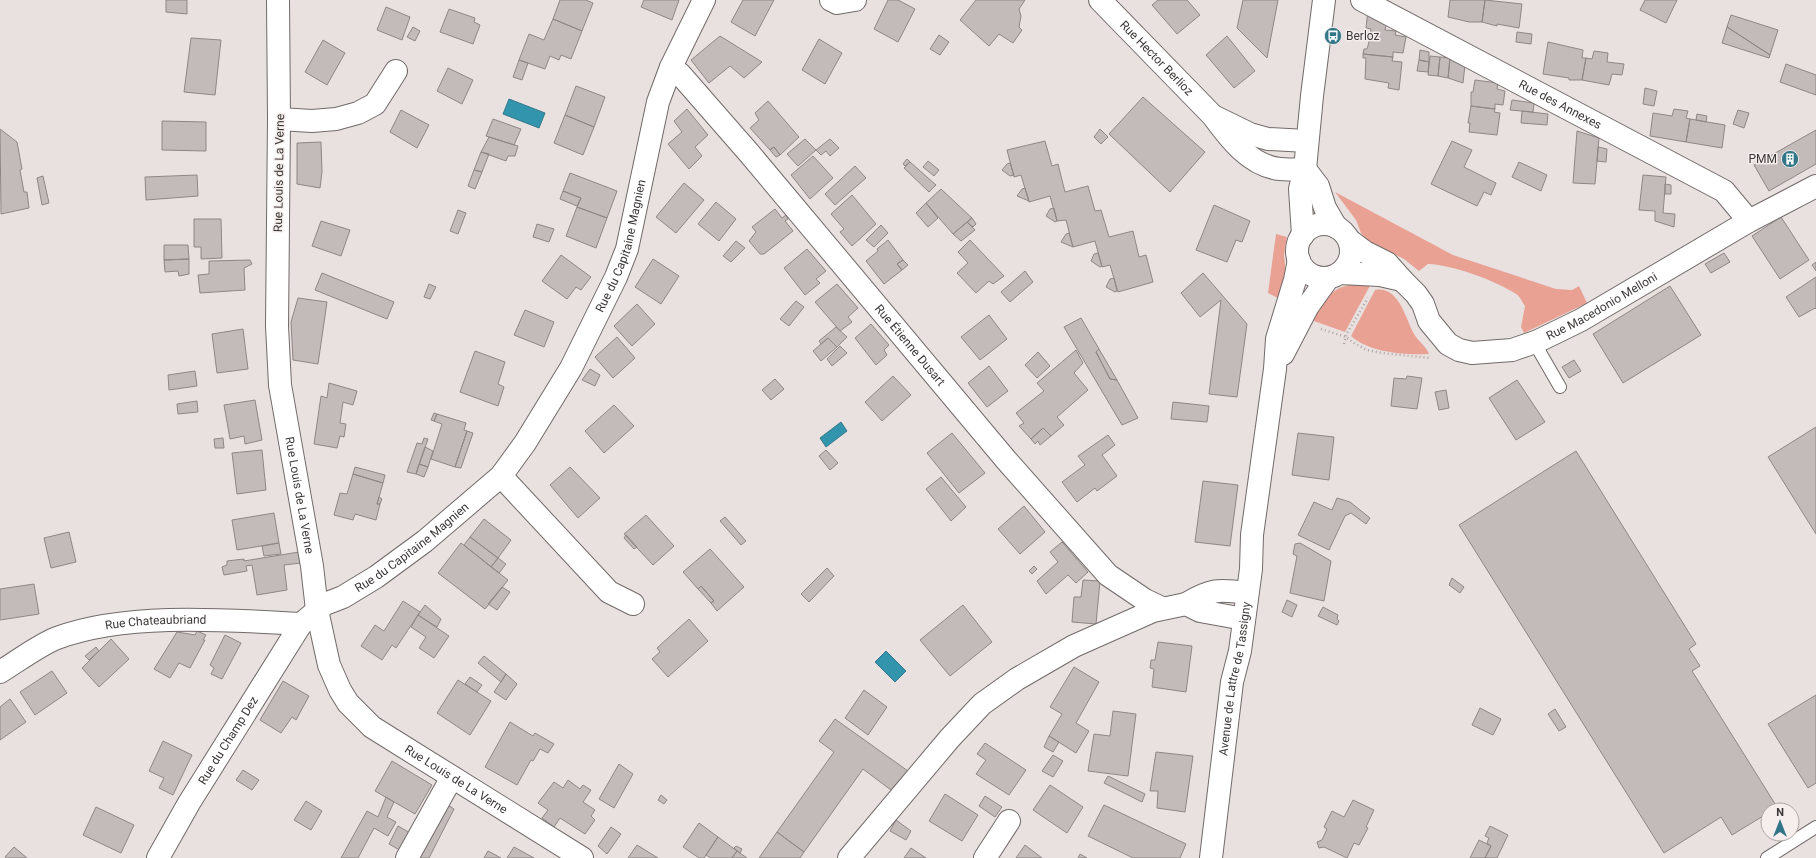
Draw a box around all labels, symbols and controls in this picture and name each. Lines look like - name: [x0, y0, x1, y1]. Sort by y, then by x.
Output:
- street label: Rue Hector Berlioz: [1117, 18, 1196, 98]
- bus stop icon: Berloz: [1323, 26, 1343, 46]
- place label: Berloz: [1346, 29, 1380, 43]
- street label: Rue des Annexes: [1516, 77, 1604, 132]
- street label: Rue Louis de La Verne: [271, 114, 287, 232]
- building icon: PMM: [1780, 149, 1800, 169]
- place label: PMM: [1748, 152, 1777, 166]
- street label: Rue du Capitaine Magnien: [593, 178, 648, 315]
- street label: Rue Macedonio Melloni: [1544, 270, 1660, 343]
- street label: Rue Étienne Dusart: [872, 302, 948, 389]
- street label: Rue Louis de La Verne: [282, 436, 317, 555]
- street label: Rue du Capitaine Magnien: [352, 500, 472, 595]
- street label: Avenue de Lattre de Tassigny: [1216, 600, 1254, 757]
- street label: Rue Chateaubriand: [104, 613, 206, 633]
- street label: Rue du Champ Dez: [195, 694, 261, 787]
- street label: Rue Louis de La Verne: [402, 742, 510, 817]
- north arrow: [1760, 802, 1800, 842]
- text: N: [1776, 806, 1784, 819]

